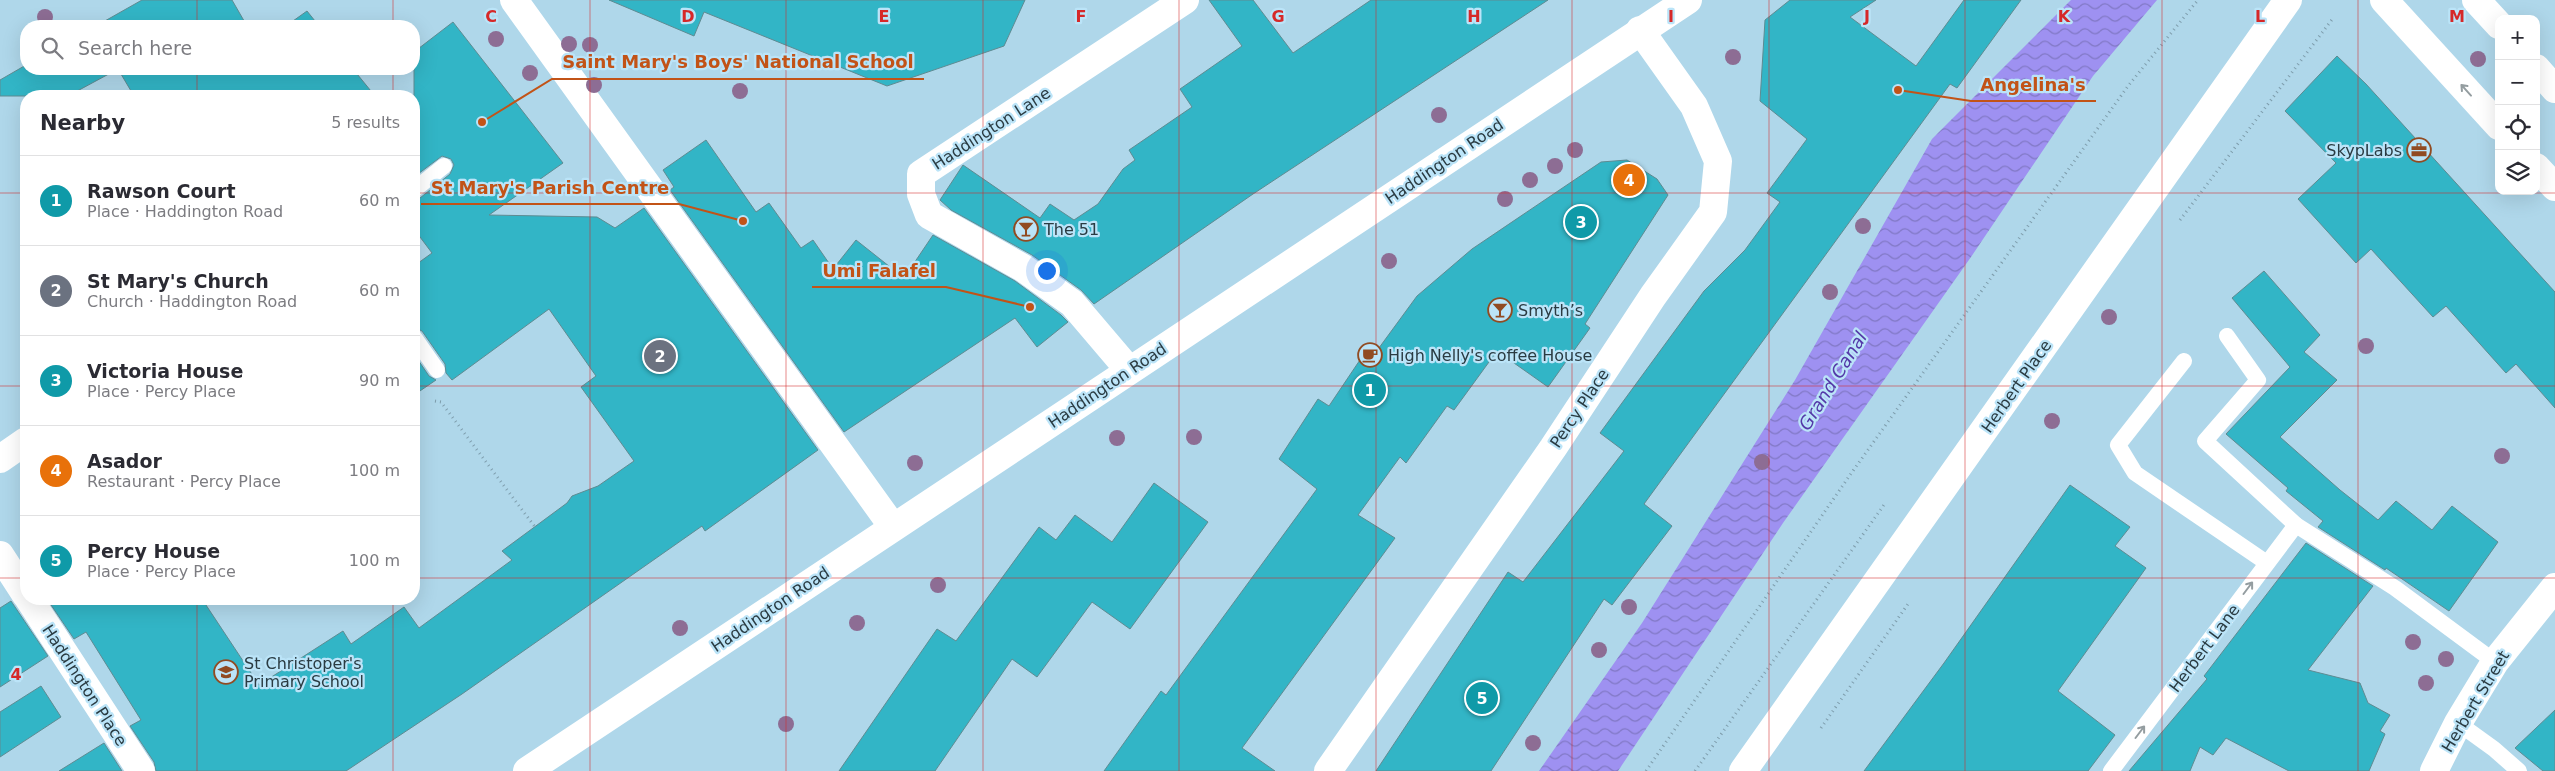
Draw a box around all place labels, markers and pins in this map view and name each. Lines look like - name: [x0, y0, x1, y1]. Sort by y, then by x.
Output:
- callout: Saint Mary's Boys' National School: [552, 46, 924, 79]
- callout: Angelina's: [1971, 68, 2096, 101]
- office icon: SkypLabs: [2406, 137, 2432, 163]
- place label: SkypLabs: [2326, 141, 2402, 160]
- pin: 4: [1613, 161, 1645, 199]
- callout: St Mary's Parish Centre: [421, 171, 679, 204]
- pin: 3: [1565, 203, 1597, 241]
- bar icon: The 51: [1013, 216, 1039, 242]
- place label: The 51: [1043, 220, 1099, 239]
- callout: Umi Falafel: [812, 254, 946, 287]
- bar icon: Smyth’s: [1487, 297, 1513, 323]
- place label: Smyth’s: [1518, 301, 1583, 320]
- pin: 2: [644, 337, 676, 375]
- cafe icon: High Nelly's coffee House: [1357, 342, 1383, 368]
- place label: High Nelly's coffee House: [1388, 346, 1592, 365]
- pin: 1: [1354, 371, 1386, 409]
- place label: St Christoper's Primary School: [244, 654, 364, 691]
- school or university icon: St Christoper's Primary School: [213, 659, 239, 685]
- pin: 5: [1466, 679, 1498, 717]

